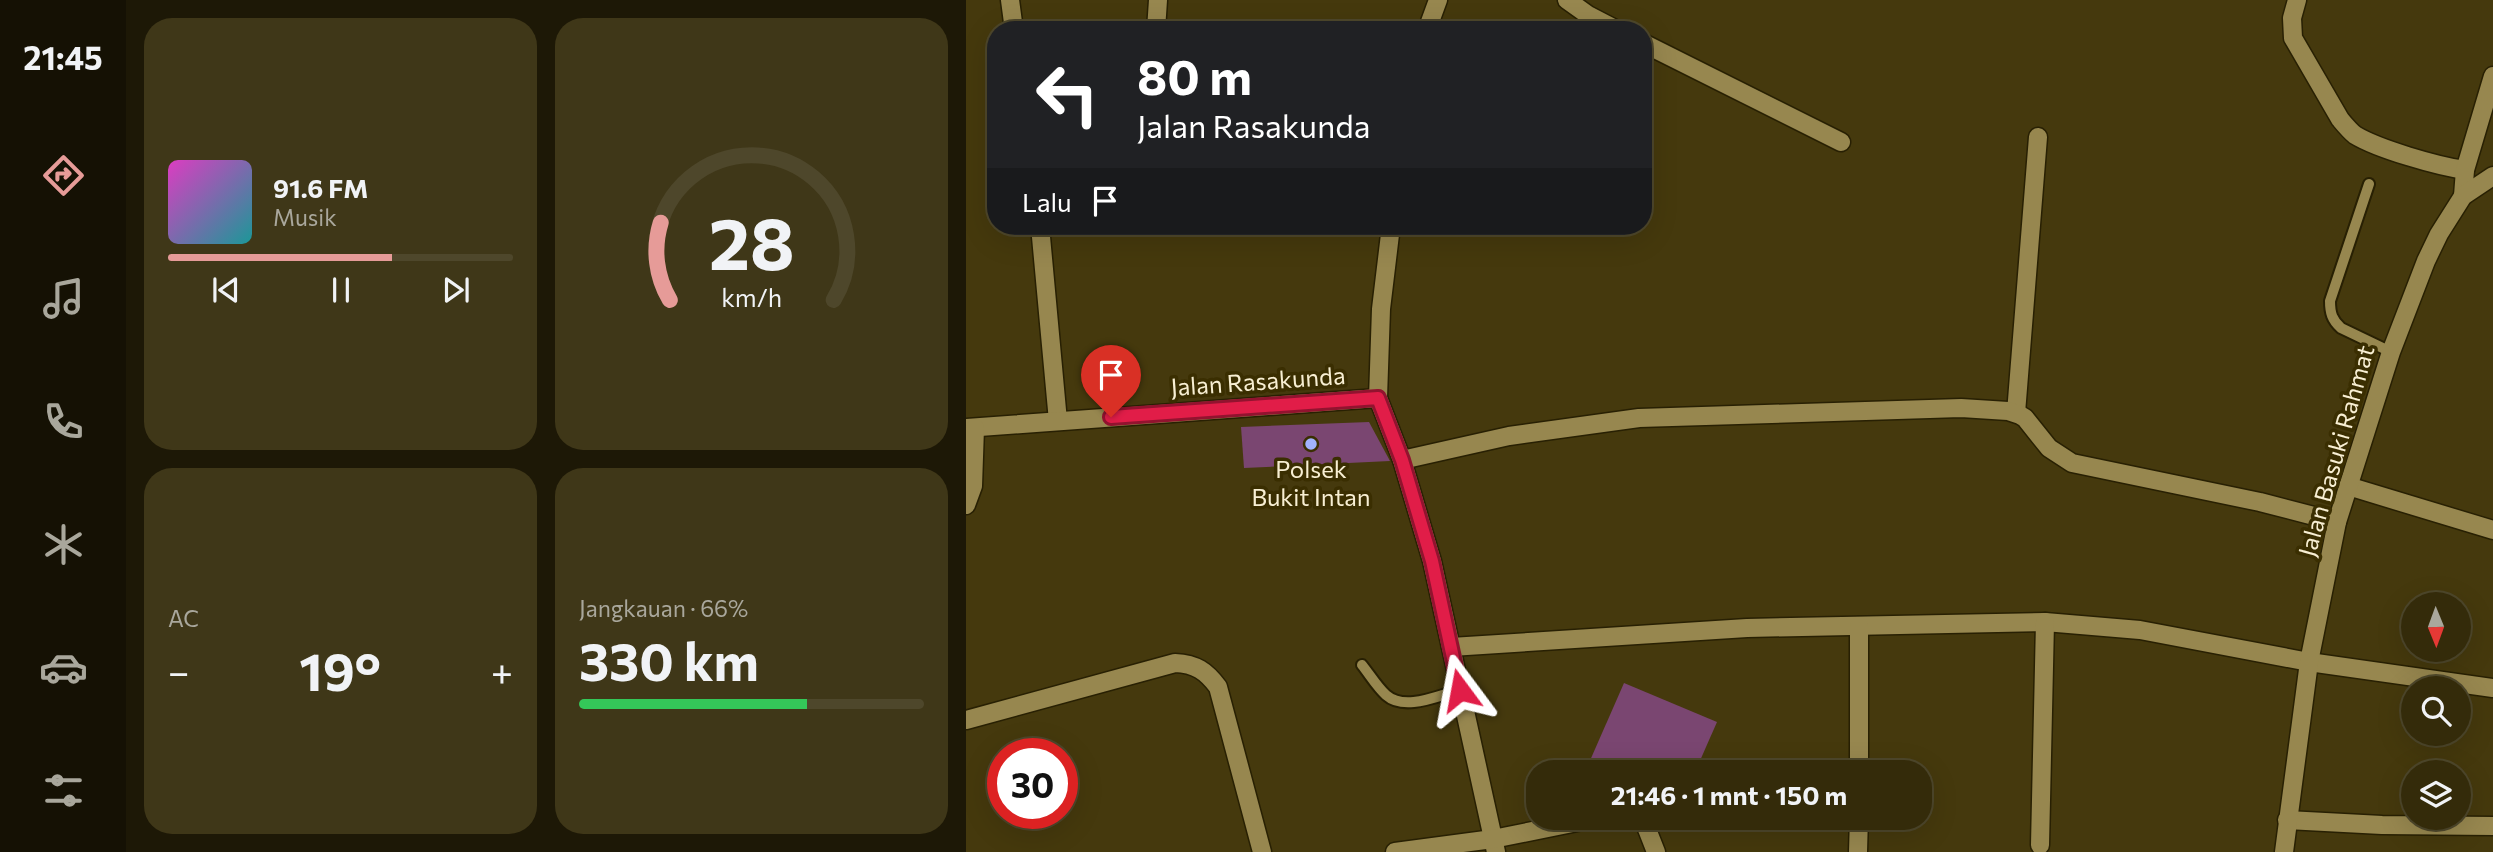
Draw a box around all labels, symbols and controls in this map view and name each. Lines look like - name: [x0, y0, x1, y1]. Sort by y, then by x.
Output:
- text: 21:45: [23, 37, 103, 77]
- text: 80 m: [1137, 45, 1252, 105]
- icon: left: [1022, 49, 1113, 140]
- text: Jalan Rasakunda: [1137, 105, 1371, 145]
- icon: directions: [39, 151, 88, 200]
- text: 91.6 FM: [273, 172, 368, 203]
- icon: arrive: [1086, 182, 1124, 220]
- text: Lalu: [1022, 186, 1072, 217]
- text: 28: [709, 197, 795, 286]
- text: Musik: [273, 203, 337, 231]
- icon: previous: [207, 271, 245, 309]
- icon: pause: [322, 271, 360, 309]
- icon: next: [437, 271, 475, 309]
- icon: music: [39, 274, 88, 323]
- text: km/h: [721, 282, 782, 312]
- street label: Jalan Basuki Rahmat: [2292, 342, 2380, 560]
- pin: [1081, 345, 1141, 417]
- icon: arrive: [1092, 356, 1130, 394]
- street label: Jalan Rasakunda: [1170, 360, 1346, 401]
- icon: phone: [39, 397, 88, 446]
- marker: Polsek Bukit Intan: [1303, 436, 1319, 452]
- place label: Polsek Bukit Intan: [1251, 454, 1371, 511]
- icon: climate: [39, 520, 88, 569]
- north arrow: [2401, 592, 2471, 662]
- map controls: [2401, 592, 2471, 830]
- text: Jangkauan · 66%: [579, 594, 748, 622]
- text: AC: [168, 604, 199, 632]
- text: 330 km: [579, 628, 759, 692]
- text: 19°: [299, 638, 381, 702]
- icon: car: [39, 643, 88, 692]
- text: −: [168, 647, 190, 694]
- text: +: [491, 647, 513, 694]
- position arrow: [1423, 653, 1497, 727]
- button: search: [2401, 676, 2471, 746]
- speed limit sign: 30: [987, 738, 1078, 829]
- button: layers: [2401, 760, 2471, 830]
- icon: filters: [39, 766, 88, 815]
- text: 21:46 · 1 mnt · 150 m: [1611, 779, 1847, 810]

